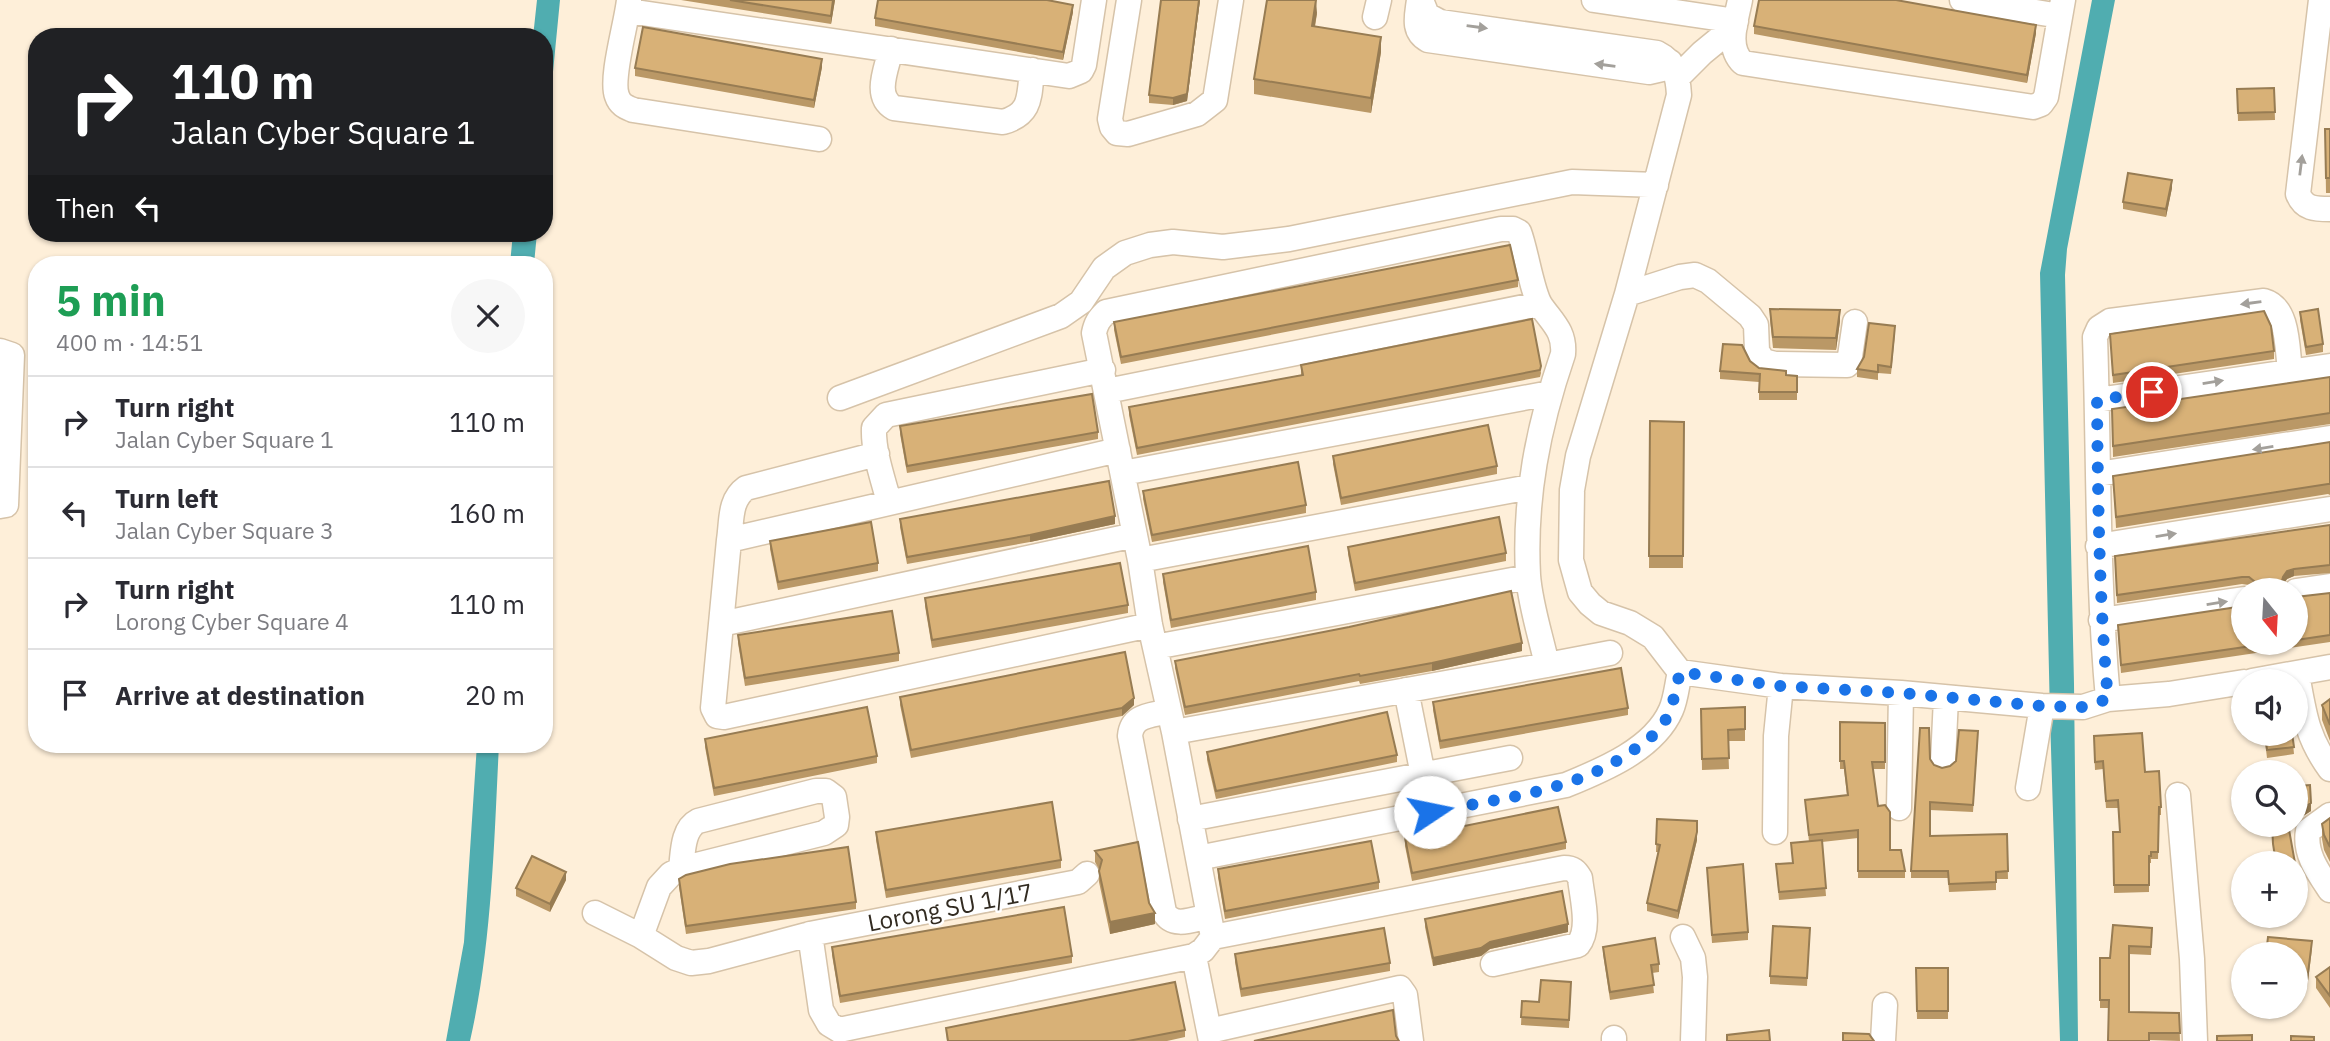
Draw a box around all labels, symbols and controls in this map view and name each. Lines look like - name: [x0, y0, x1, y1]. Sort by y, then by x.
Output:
- one-way arrow: [1466, 22, 1488, 33]
- text: 110 m: [171, 49, 315, 112]
- icon: right: [56, 56, 147, 147]
- one-way arrow: [1594, 59, 1616, 70]
- text: Jalan Cyber Square 1: [171, 111, 476, 153]
- one-way arrow: [2296, 154, 2307, 176]
- icon: left: [129, 189, 167, 227]
- text: Then: [56, 191, 115, 225]
- text: 5 min: [56, 273, 166, 328]
- button: close: [451, 279, 525, 353]
- one-way arrow: [2240, 297, 2262, 308]
- text: 400 m · 14:51: [56, 327, 203, 357]
- pin: [2122, 362, 2182, 422]
- icon: arrive: [2133, 373, 2171, 411]
- one-way arrow: [2202, 377, 2224, 388]
- text: Turn right: [115, 390, 234, 424]
- icon: right: [56, 403, 94, 441]
- text: 110 m: [449, 405, 525, 439]
- text: Jalan Cyber Square 1: [115, 424, 334, 454]
- one-way arrow: [2251, 443, 2273, 454]
- text: Turn left: [115, 481, 218, 515]
- icon: left: [56, 494, 94, 532]
- text: 160 m: [449, 496, 525, 530]
- text: Jalan Cyber Square 3: [115, 515, 334, 545]
- one-way arrow: [2155, 529, 2177, 540]
- text: Turn right: [115, 572, 234, 606]
- north arrow: [2231, 578, 2308, 654]
- map controls: [2231, 578, 2308, 1019]
- icon: right: [56, 585, 94, 623]
- text: 110 m: [449, 587, 525, 621]
- one-way arrow: [2206, 597, 2228, 608]
- text: Lorong Cyber Square 4: [115, 606, 349, 636]
- button: sound: [2231, 669, 2308, 746]
- icon: arrive: [56, 676, 94, 714]
- text: Arrive at destination: [115, 678, 365, 712]
- text: 20 m: [465, 678, 525, 712]
- button: search: [2231, 760, 2308, 837]
- position arrow: [1393, 775, 1467, 849]
- button: +: [2231, 851, 2308, 928]
- street label: Lorong SU 1/17: [865, 875, 1035, 939]
- button: −: [2231, 942, 2308, 1019]

